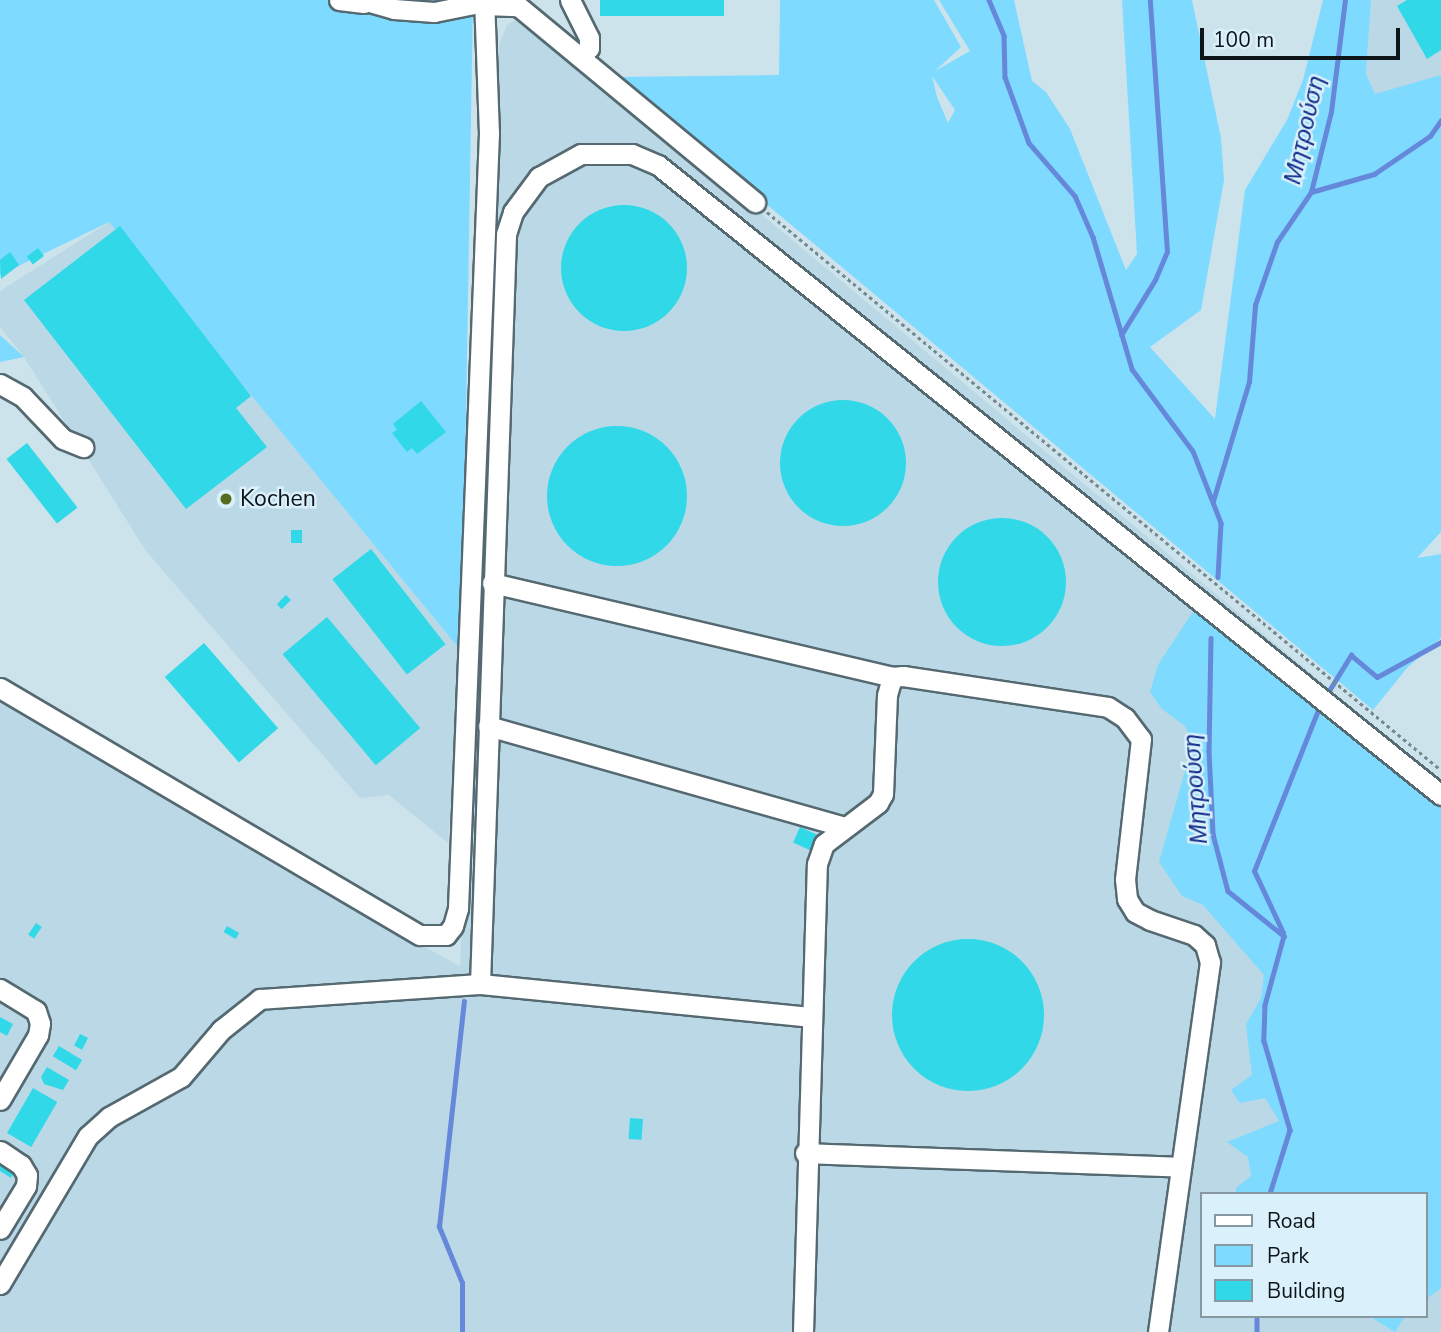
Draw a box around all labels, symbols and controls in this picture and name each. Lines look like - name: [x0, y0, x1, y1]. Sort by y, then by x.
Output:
- scale bar: [1203, 14, 1402, 58]
- text: 100 m: [1213, 26, 1274, 54]
- water label: Μητρούση: [1279, 73, 1331, 187]
- place label: Kochen: [240, 485, 316, 513]
- marker: Kochen: [218, 491, 234, 507]
- water label: Μητρούση: [1178, 733, 1214, 845]
- legend: [1200, 1192, 1427, 1318]
- text: Road: [1267, 1207, 1316, 1235]
- text: Park: [1267, 1242, 1309, 1270]
- text: Building: [1267, 1277, 1345, 1305]

